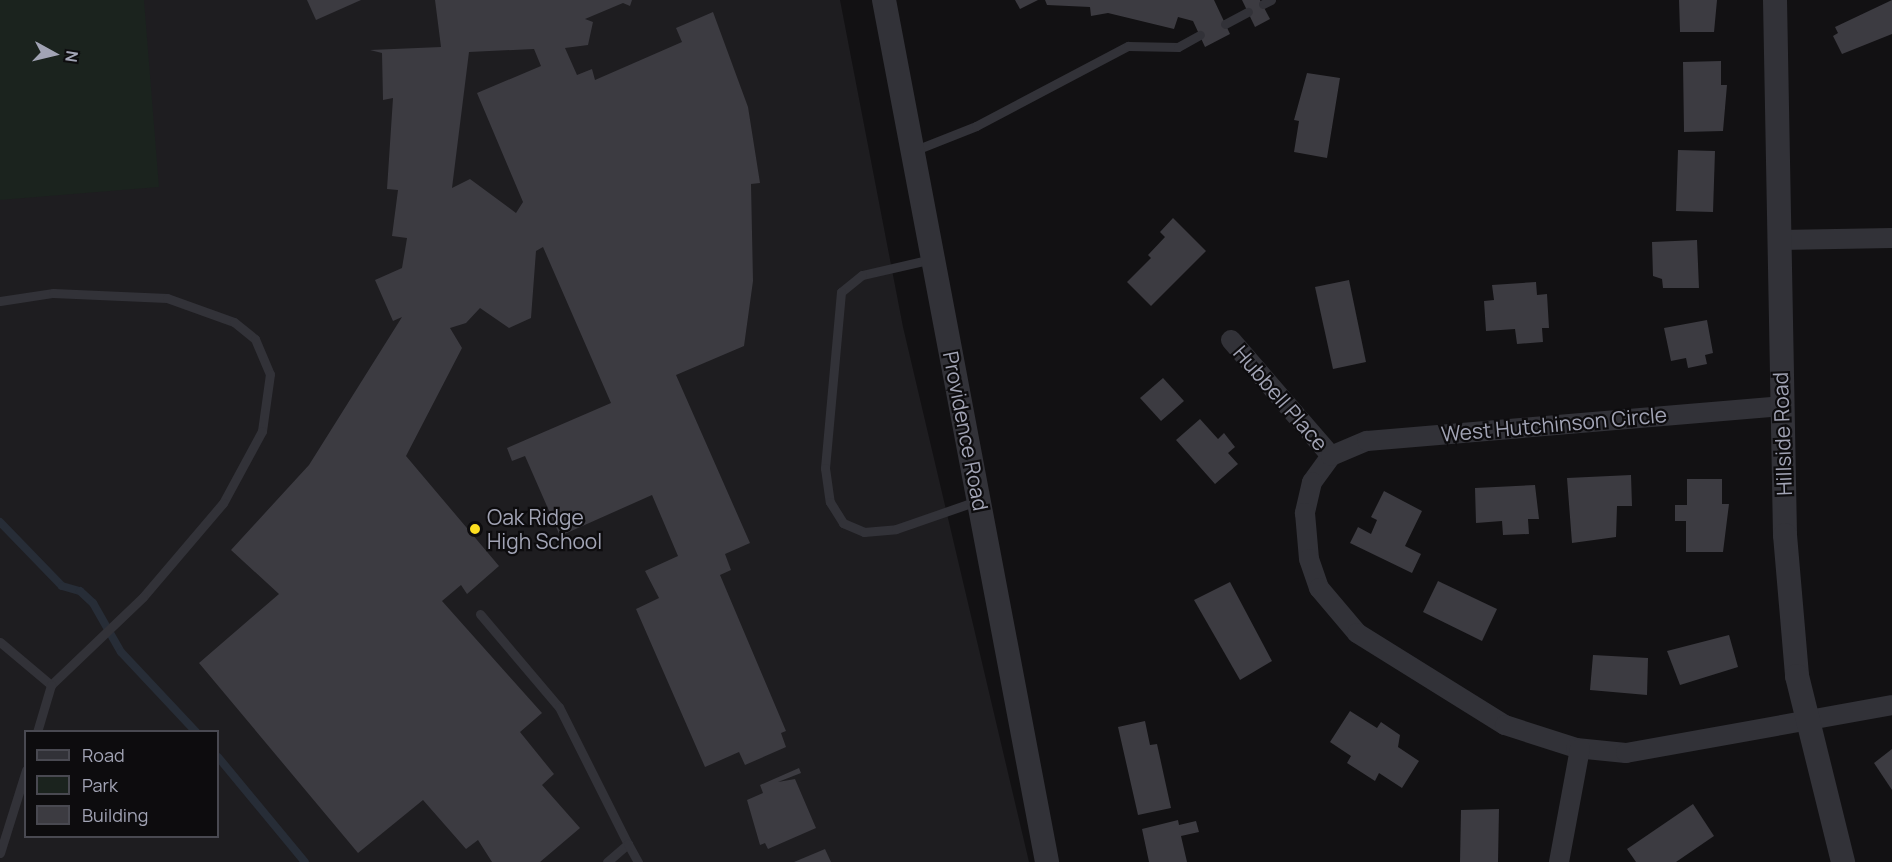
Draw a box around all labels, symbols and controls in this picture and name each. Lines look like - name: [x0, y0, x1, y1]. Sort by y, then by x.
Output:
- north arrow: [24, 24, 84, 84]
- text: N: [60, 49, 84, 64]
- street label: Hubbell Place: [1229, 340, 1333, 456]
- street label: Providence Road: [938, 349, 994, 513]
- street label: Hillside Road: [1767, 372, 1797, 496]
- street label: West Hutchinson Circle: [1440, 402, 1668, 446]
- place label: Oak Ridge High School: [487, 504, 602, 554]
- marker: Oak Ridge High School: [468, 522, 482, 536]
- legend: [24, 730, 219, 838]
- text: Road: [82, 743, 125, 767]
- text: Park: [82, 773, 118, 797]
- text: Building: [82, 803, 148, 827]

